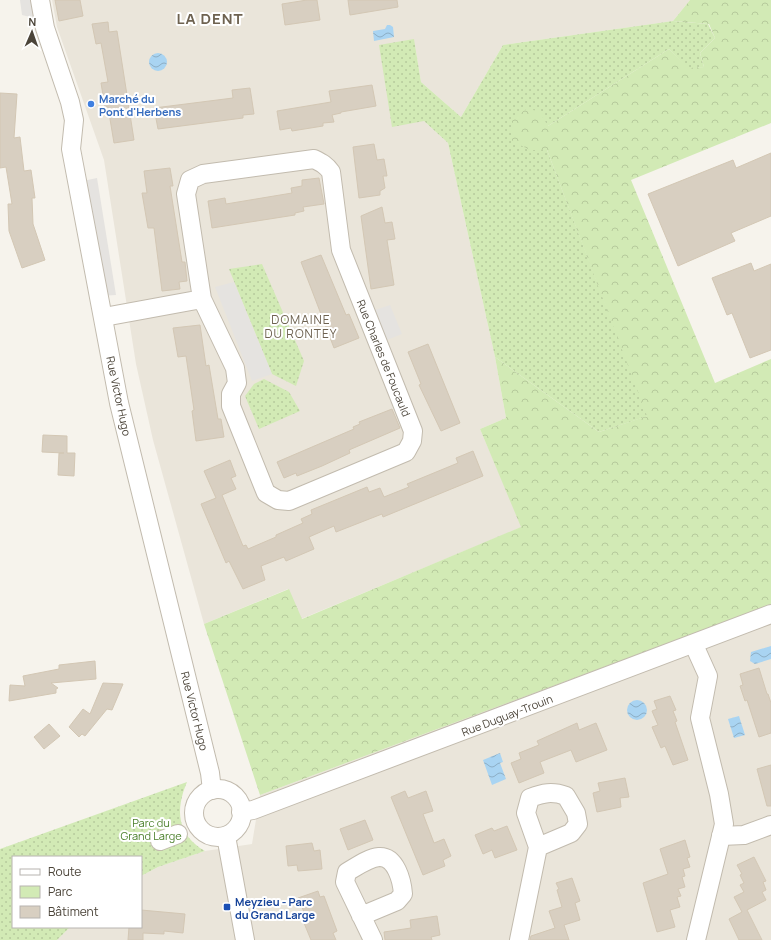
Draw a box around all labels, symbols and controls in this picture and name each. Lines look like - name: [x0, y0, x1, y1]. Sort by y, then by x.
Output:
- district label: LA DENT: [176, 8, 244, 29]
- north arrow: [12, 12, 52, 52]
- text: N: [28, 14, 37, 29]
- place label: Marché du Pont d'Herbens: [99, 91, 181, 119]
- marker: Marché du Pont d'Herbens: [86, 99, 96, 109]
- street label: Rue Charles de Foucauld: [354, 297, 414, 419]
- district label: DOMAINE DU RONTEY: [264, 311, 338, 342]
- street label: Rue Victor Hugo: [103, 355, 135, 438]
- street label: Rue Victor Hugo: [178, 670, 212, 753]
- street label: Rue Duguay-Trouin: [459, 691, 555, 739]
- park label: Parc du Grand Large: [120, 815, 182, 843]
- legend: [12, 856, 142, 928]
- text: Route: [48, 863, 81, 880]
- text: Parc: [48, 883, 73, 900]
- place label: Meyzieu - Parc du Grand Large: [235, 894, 315, 922]
- marker: Meyzieu - Parc du Grand Large: [222, 902, 232, 912]
- text: Bâtiment: [48, 903, 99, 920]

